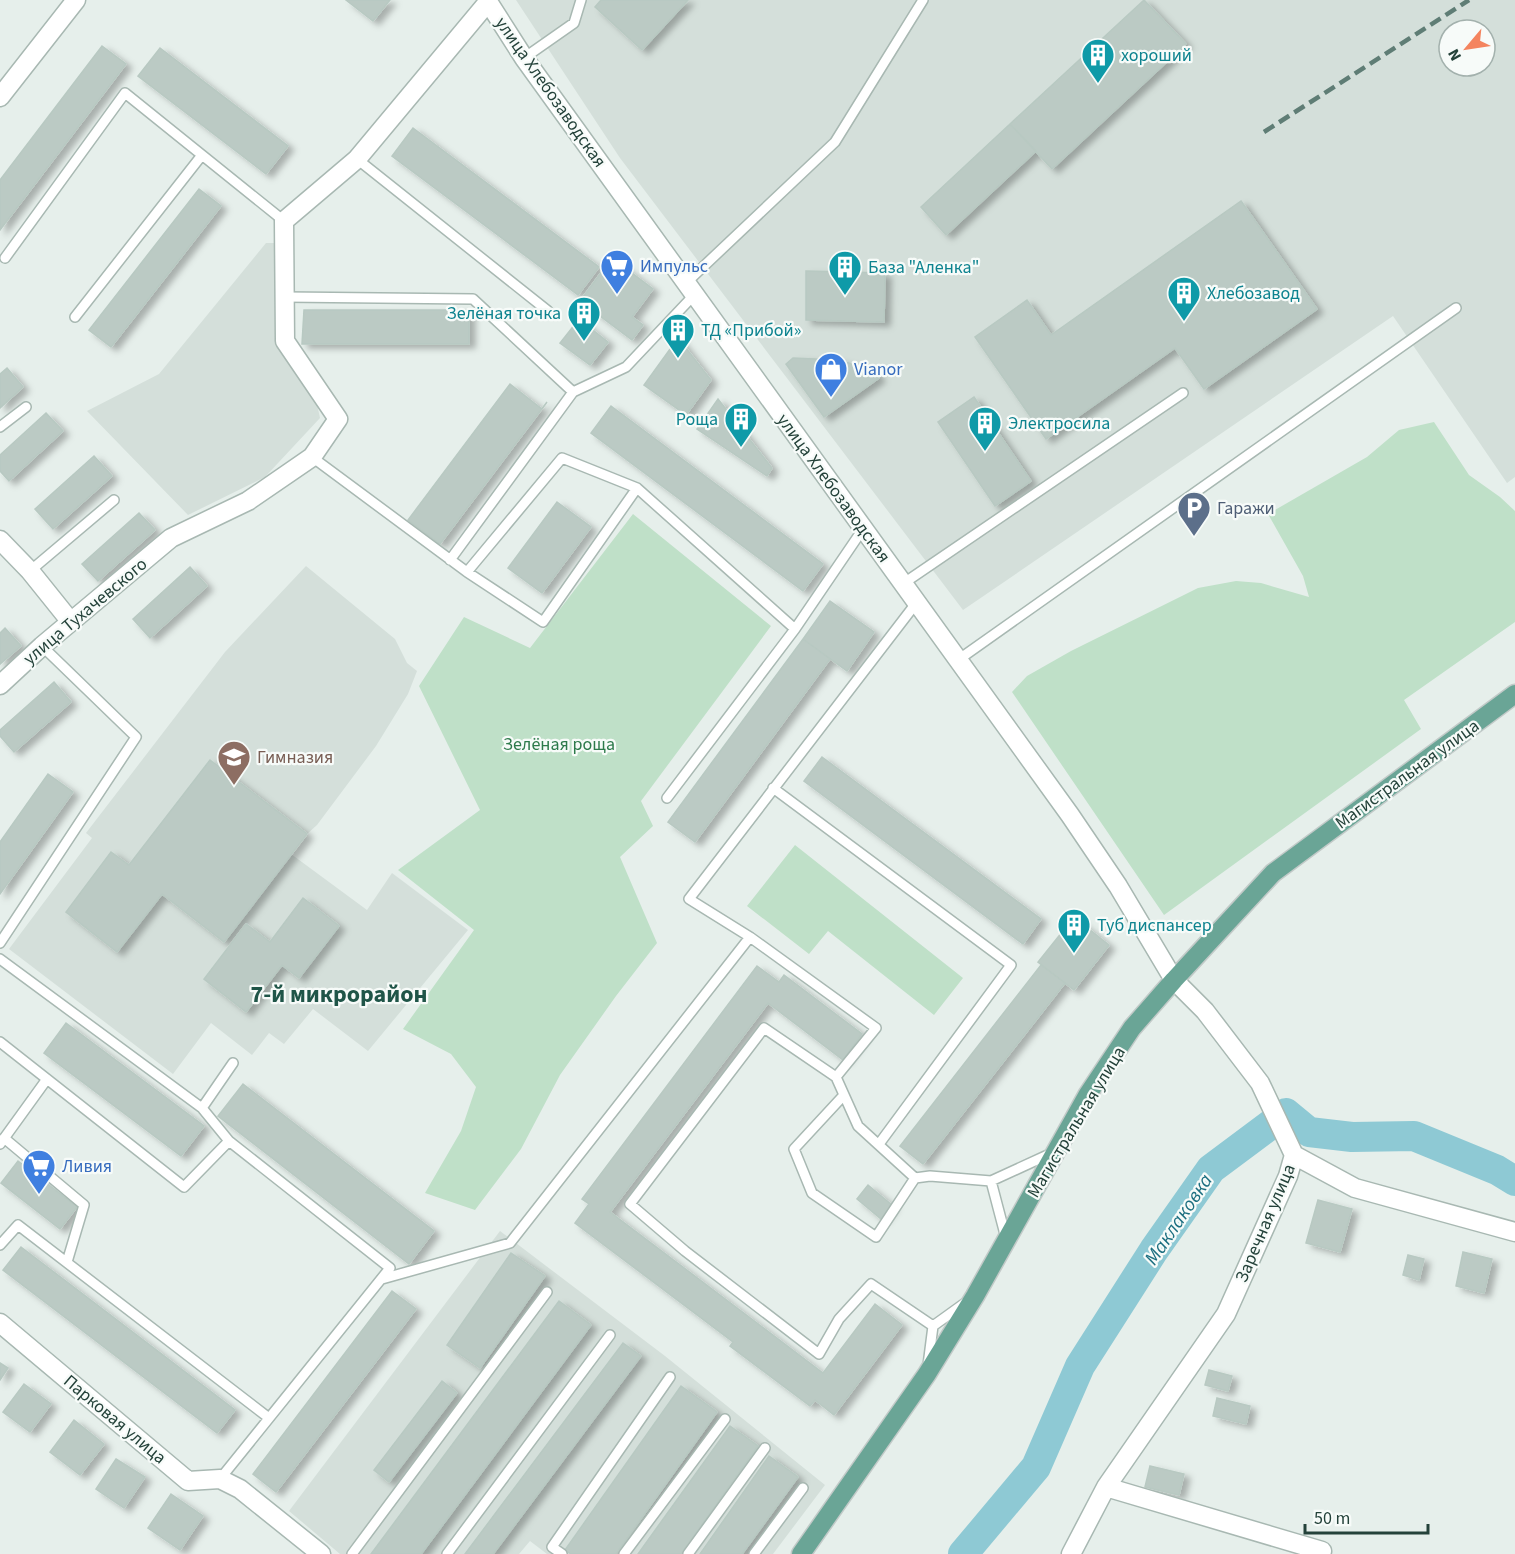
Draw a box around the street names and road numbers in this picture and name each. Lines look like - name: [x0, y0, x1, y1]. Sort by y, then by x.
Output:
- street label: улица Хлебозаводская: [489, 12, 612, 173]
- street label: улица Хлебозаводская: [771, 409, 896, 568]
- street label: улица Тухачевского: [18, 552, 153, 671]
- street label: Магистральная улица: [1330, 714, 1484, 835]
- street label: Магистральная улица: [1021, 1042, 1132, 1203]
- street label: Заречная улица: [1229, 1160, 1302, 1286]
- street label: Парковая улица: [58, 1369, 171, 1470]

